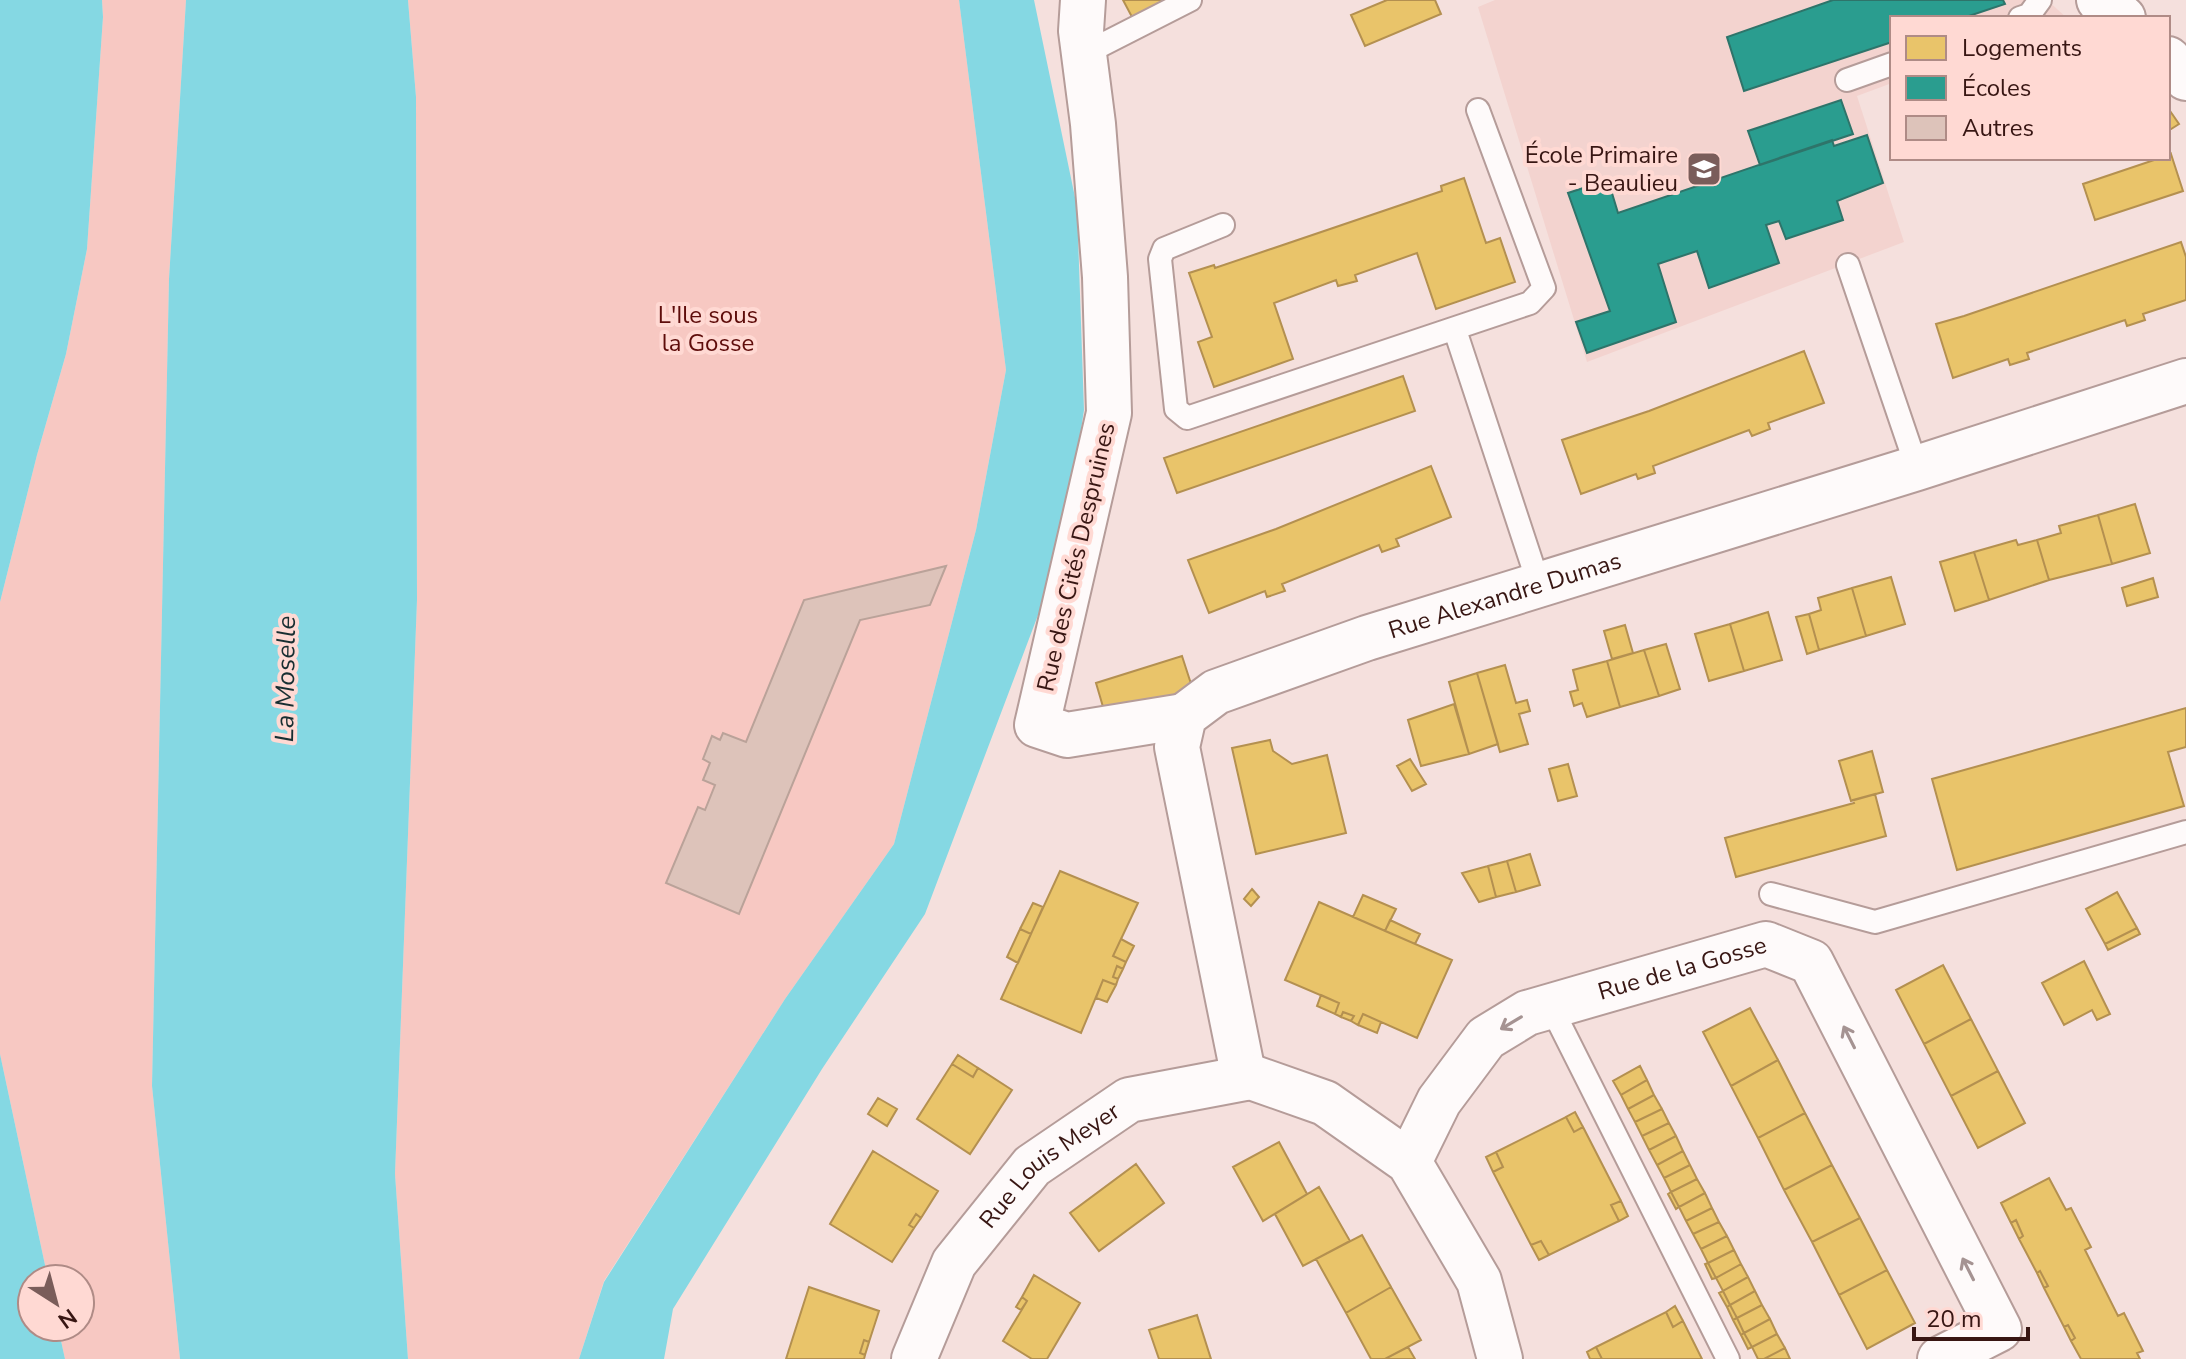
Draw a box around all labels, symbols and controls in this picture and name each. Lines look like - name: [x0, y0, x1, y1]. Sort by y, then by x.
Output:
- legend: [1890, 16, 2170, 160]
- text: Logements: [1962, 32, 2082, 64]
- text: Écoles: [1962, 72, 2031, 104]
- text: Autres: [1962, 112, 2034, 144]
- place label: École Primaire - Beaulieu: [1525, 139, 1678, 199]
- school or university icon: École Primaire - Beaulieu: [1685, 150, 1723, 188]
- park label: L'Ile sous la Gosse: [658, 299, 758, 359]
- street label: Rue des Cités Despruines: [1029, 419, 1123, 695]
- street label: Rue Alexandre Dumas: [1384, 544, 1625, 646]
- water label: La Moselle: [267, 615, 304, 743]
- street label: Rue de la Gosse: [1594, 929, 1770, 1008]
- one-way arrow: [1500, 1015, 1523, 1031]
- one-way arrow: [1841, 1026, 1857, 1050]
- street label: Rue Louis Meyer: [972, 1095, 1126, 1235]
- one-way arrow: [1960, 1257, 1975, 1281]
- north arrow: [16, 1263, 96, 1343]
- scale bar: [1914, 1291, 2028, 1341]
- text: N: [52, 1301, 83, 1335]
- text: 20 m: [1926, 1303, 1982, 1335]

